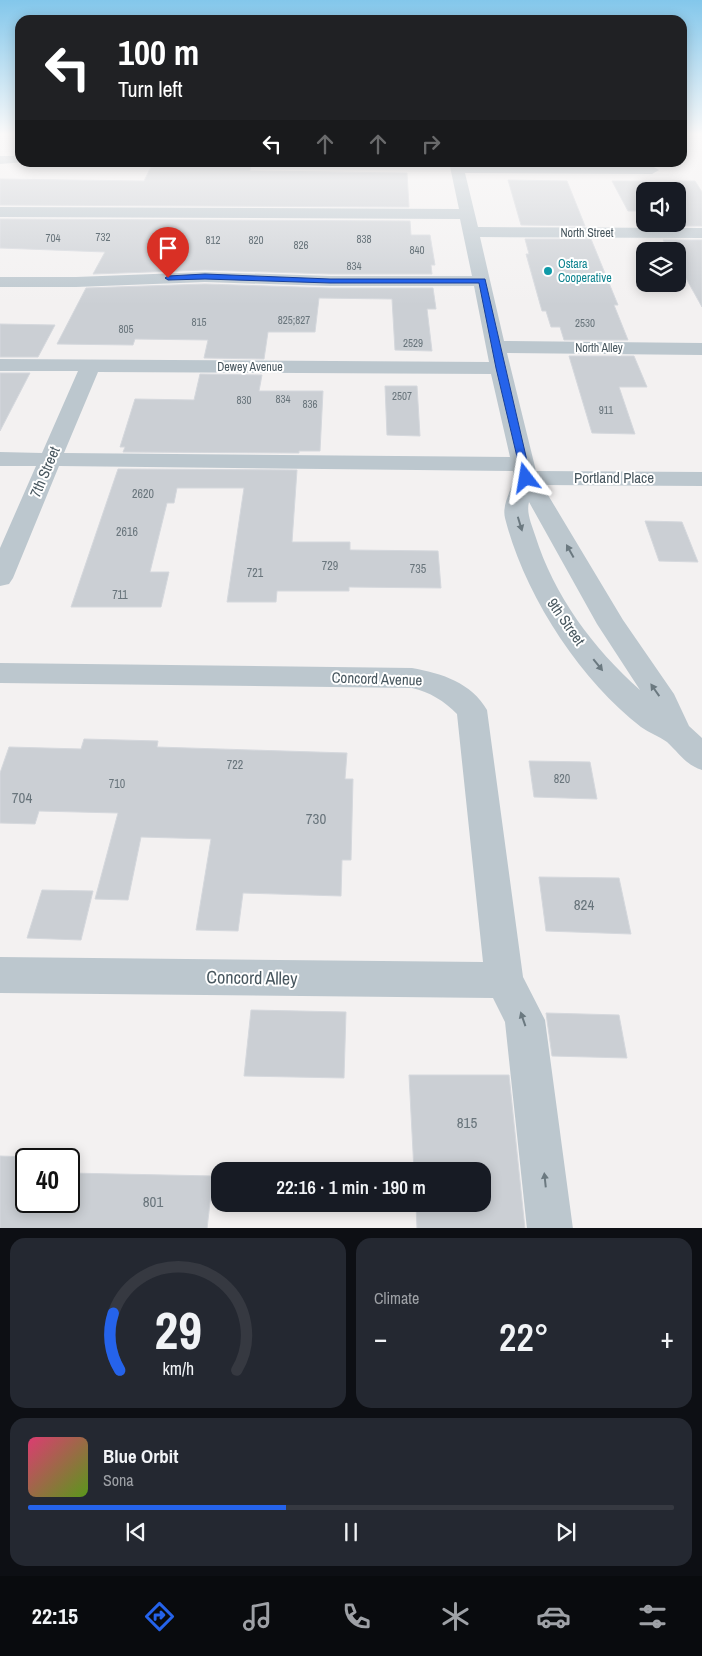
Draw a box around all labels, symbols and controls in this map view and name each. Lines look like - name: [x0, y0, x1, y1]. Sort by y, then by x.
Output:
- text: 100 m: [118, 29, 199, 76]
- icon: left: [35, 35, 100, 100]
- text: Turn left: [118, 74, 183, 104]
- icon: left: [258, 130, 286, 158]
- icon: ahead: [311, 130, 339, 158]
- icon: ahead: [364, 130, 392, 158]
- icon: right: [417, 130, 445, 158]
- map controls: [636, 182, 686, 292]
- button: sound: [636, 182, 686, 232]
- street label: North Street: [560, 225, 614, 241]
- pin: [147, 227, 189, 278]
- house number: 732: [95, 230, 111, 244]
- house number: 704: [45, 231, 61, 245]
- house number: 838: [356, 232, 372, 246]
- house number: 812: [205, 233, 221, 247]
- house number: 820: [248, 233, 264, 247]
- icon: arrive: [154, 234, 182, 262]
- house number: 826: [293, 238, 309, 252]
- button: layers: [636, 242, 686, 292]
- house number: 840: [409, 243, 425, 257]
- place label: Ostara Cooperative: [558, 256, 612, 286]
- house number: 834: [346, 259, 362, 273]
- marker: Ostara Cooperative: [542, 265, 554, 277]
- house number: 825;827: [278, 313, 310, 327]
- house number: 815: [191, 315, 207, 329]
- house number: 2530: [575, 316, 595, 330]
- house number: 805: [118, 322, 134, 336]
- house number: 2529: [403, 336, 423, 350]
- street label: North Alley: [575, 340, 623, 356]
- street label: Dewey Avenue: [217, 359, 283, 375]
- house number: 2507: [392, 389, 412, 403]
- house number: 834: [275, 392, 291, 406]
- house number: 830: [236, 393, 252, 407]
- house number: 836: [302, 397, 318, 411]
- house number: 911: [599, 403, 613, 417]
- street label: 7th Street: [24, 443, 65, 500]
- position arrow: [499, 451, 551, 503]
- street label: Portland Place: [574, 467, 654, 488]
- house number: 2620: [132, 486, 154, 502]
- one-way arrow: [516, 517, 524, 532]
- house number: 2616: [116, 524, 138, 540]
- one-way arrow: [566, 544, 574, 558]
- house number: 729: [322, 558, 338, 574]
- house number: 735: [410, 561, 427, 577]
- house number: 721: [247, 565, 264, 581]
- house number: 711: [112, 587, 128, 603]
- street label: 9th Street: [543, 594, 591, 650]
- one-way arrow: [592, 658, 603, 671]
- street label: Concord Avenue: [331, 666, 423, 691]
- one-way arrow: [650, 683, 660, 696]
- house number: 722: [227, 757, 243, 773]
- house number: 820: [554, 771, 570, 787]
- house number: 710: [109, 776, 125, 792]
- house number: 704: [12, 787, 32, 808]
- house number: 730: [306, 808, 326, 829]
- house number: 824: [574, 894, 594, 915]
- street label: Concord Alley: [206, 964, 298, 991]
- one-way arrow: [519, 1011, 527, 1026]
- house number: 815: [457, 1112, 477, 1133]
- speed limit sign: 40: [15, 1148, 80, 1213]
- one-way arrow: [541, 1172, 549, 1188]
- text: 22:16 · 1 min · 190 m: [276, 1174, 426, 1200]
- house number: 801: [143, 1191, 163, 1212]
- text: Climate: [374, 1287, 419, 1309]
- text: 29: [154, 1295, 202, 1365]
- text: 22°: [499, 1312, 549, 1363]
- text: −: [374, 1319, 387, 1357]
- text: +: [661, 1319, 674, 1357]
- text: km/h: [162, 1357, 194, 1381]
- text: Blue Orbit: [103, 1443, 178, 1469]
- text: Sona: [103, 1469, 134, 1491]
- icon: previous: [122, 1518, 150, 1546]
- icon: pause: [337, 1518, 365, 1546]
- icon: next: [552, 1518, 580, 1546]
- icon: directions: [142, 1599, 177, 1634]
- icon: music: [240, 1599, 275, 1634]
- icon: phone: [339, 1599, 374, 1634]
- icon: climate: [438, 1599, 473, 1634]
- icon: car: [536, 1599, 571, 1634]
- icon: filters: [635, 1599, 670, 1634]
- text: 22:15: [32, 1601, 78, 1631]

